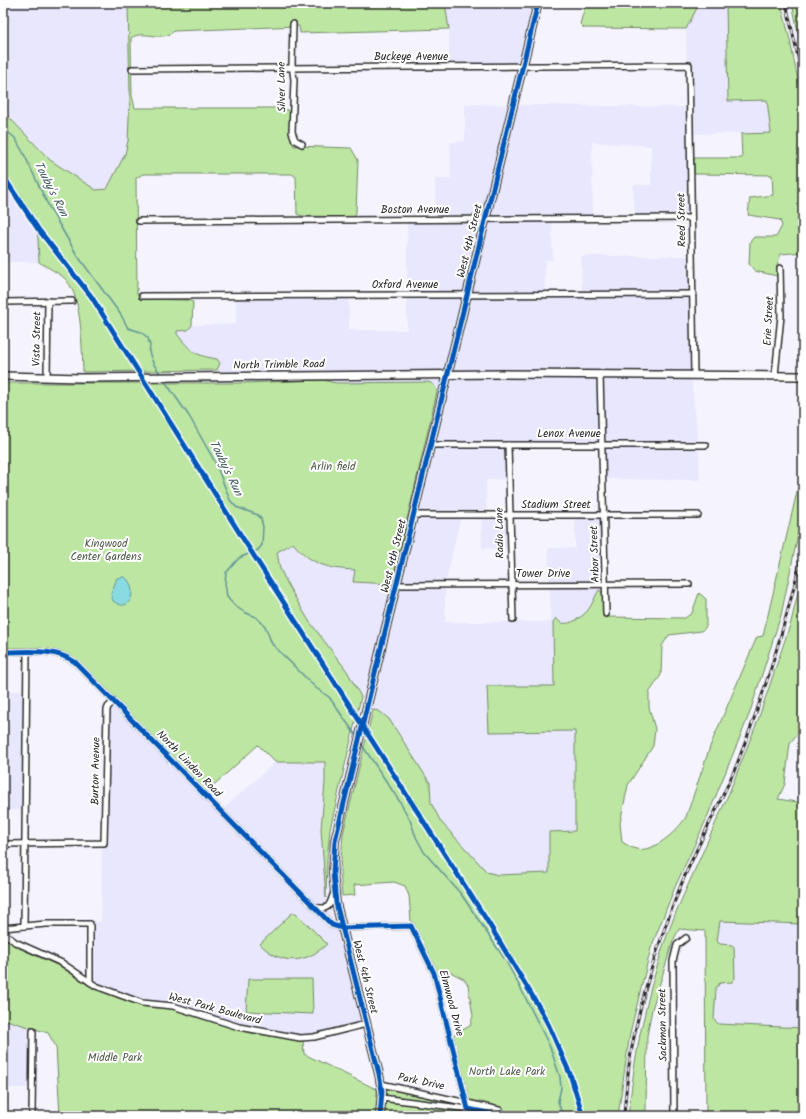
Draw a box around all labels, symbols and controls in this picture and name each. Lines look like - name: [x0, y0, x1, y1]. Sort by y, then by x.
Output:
- street label: Buckeye Avenue: [374, 48, 448, 66]
- street label: Silver Lane: [273, 61, 291, 113]
- water label: Touby's Run: [29, 158, 74, 222]
- street label: Reed Street: [673, 192, 691, 247]
- street label: Boston Avenue: [381, 201, 449, 219]
- street label: West 4th Street: [452, 202, 488, 280]
- street label: Oxford Avenue: [372, 276, 438, 294]
- street label: Erie Street: [759, 295, 779, 346]
- street label: Vista Street: [28, 311, 46, 367]
- street label: North Trimble Road: [233, 355, 325, 375]
- street label: Lenox Avenue: [537, 425, 601, 443]
- water label: Touby's Run: [204, 437, 248, 501]
- park label: Arlin field: [311, 458, 356, 476]
- street label: Stadium Street: [521, 496, 592, 514]
- street label: Radio Lane: [491, 507, 509, 559]
- street label: West 4th Street: [376, 517, 412, 595]
- street label: Arbor Street: [585, 524, 605, 583]
- park label: Kingwood Center Gardens: [70, 535, 142, 566]
- street label: Tower Drive: [516, 565, 570, 583]
- street label: North Linden Road: [152, 726, 226, 802]
- street label: Burton Avenue: [86, 737, 106, 805]
- street label: West 4th Street: [347, 938, 383, 1016]
- street label: Elmwood Drive: [433, 968, 469, 1038]
- street label: West Park Boulevard: [167, 988, 264, 1030]
- street label: Sackman Street: [653, 988, 673, 1062]
- park label: Middle Park: [88, 1049, 143, 1067]
- park label: North Lake Park: [469, 1063, 546, 1081]
- street label: Park Drive: [396, 1068, 446, 1096]

